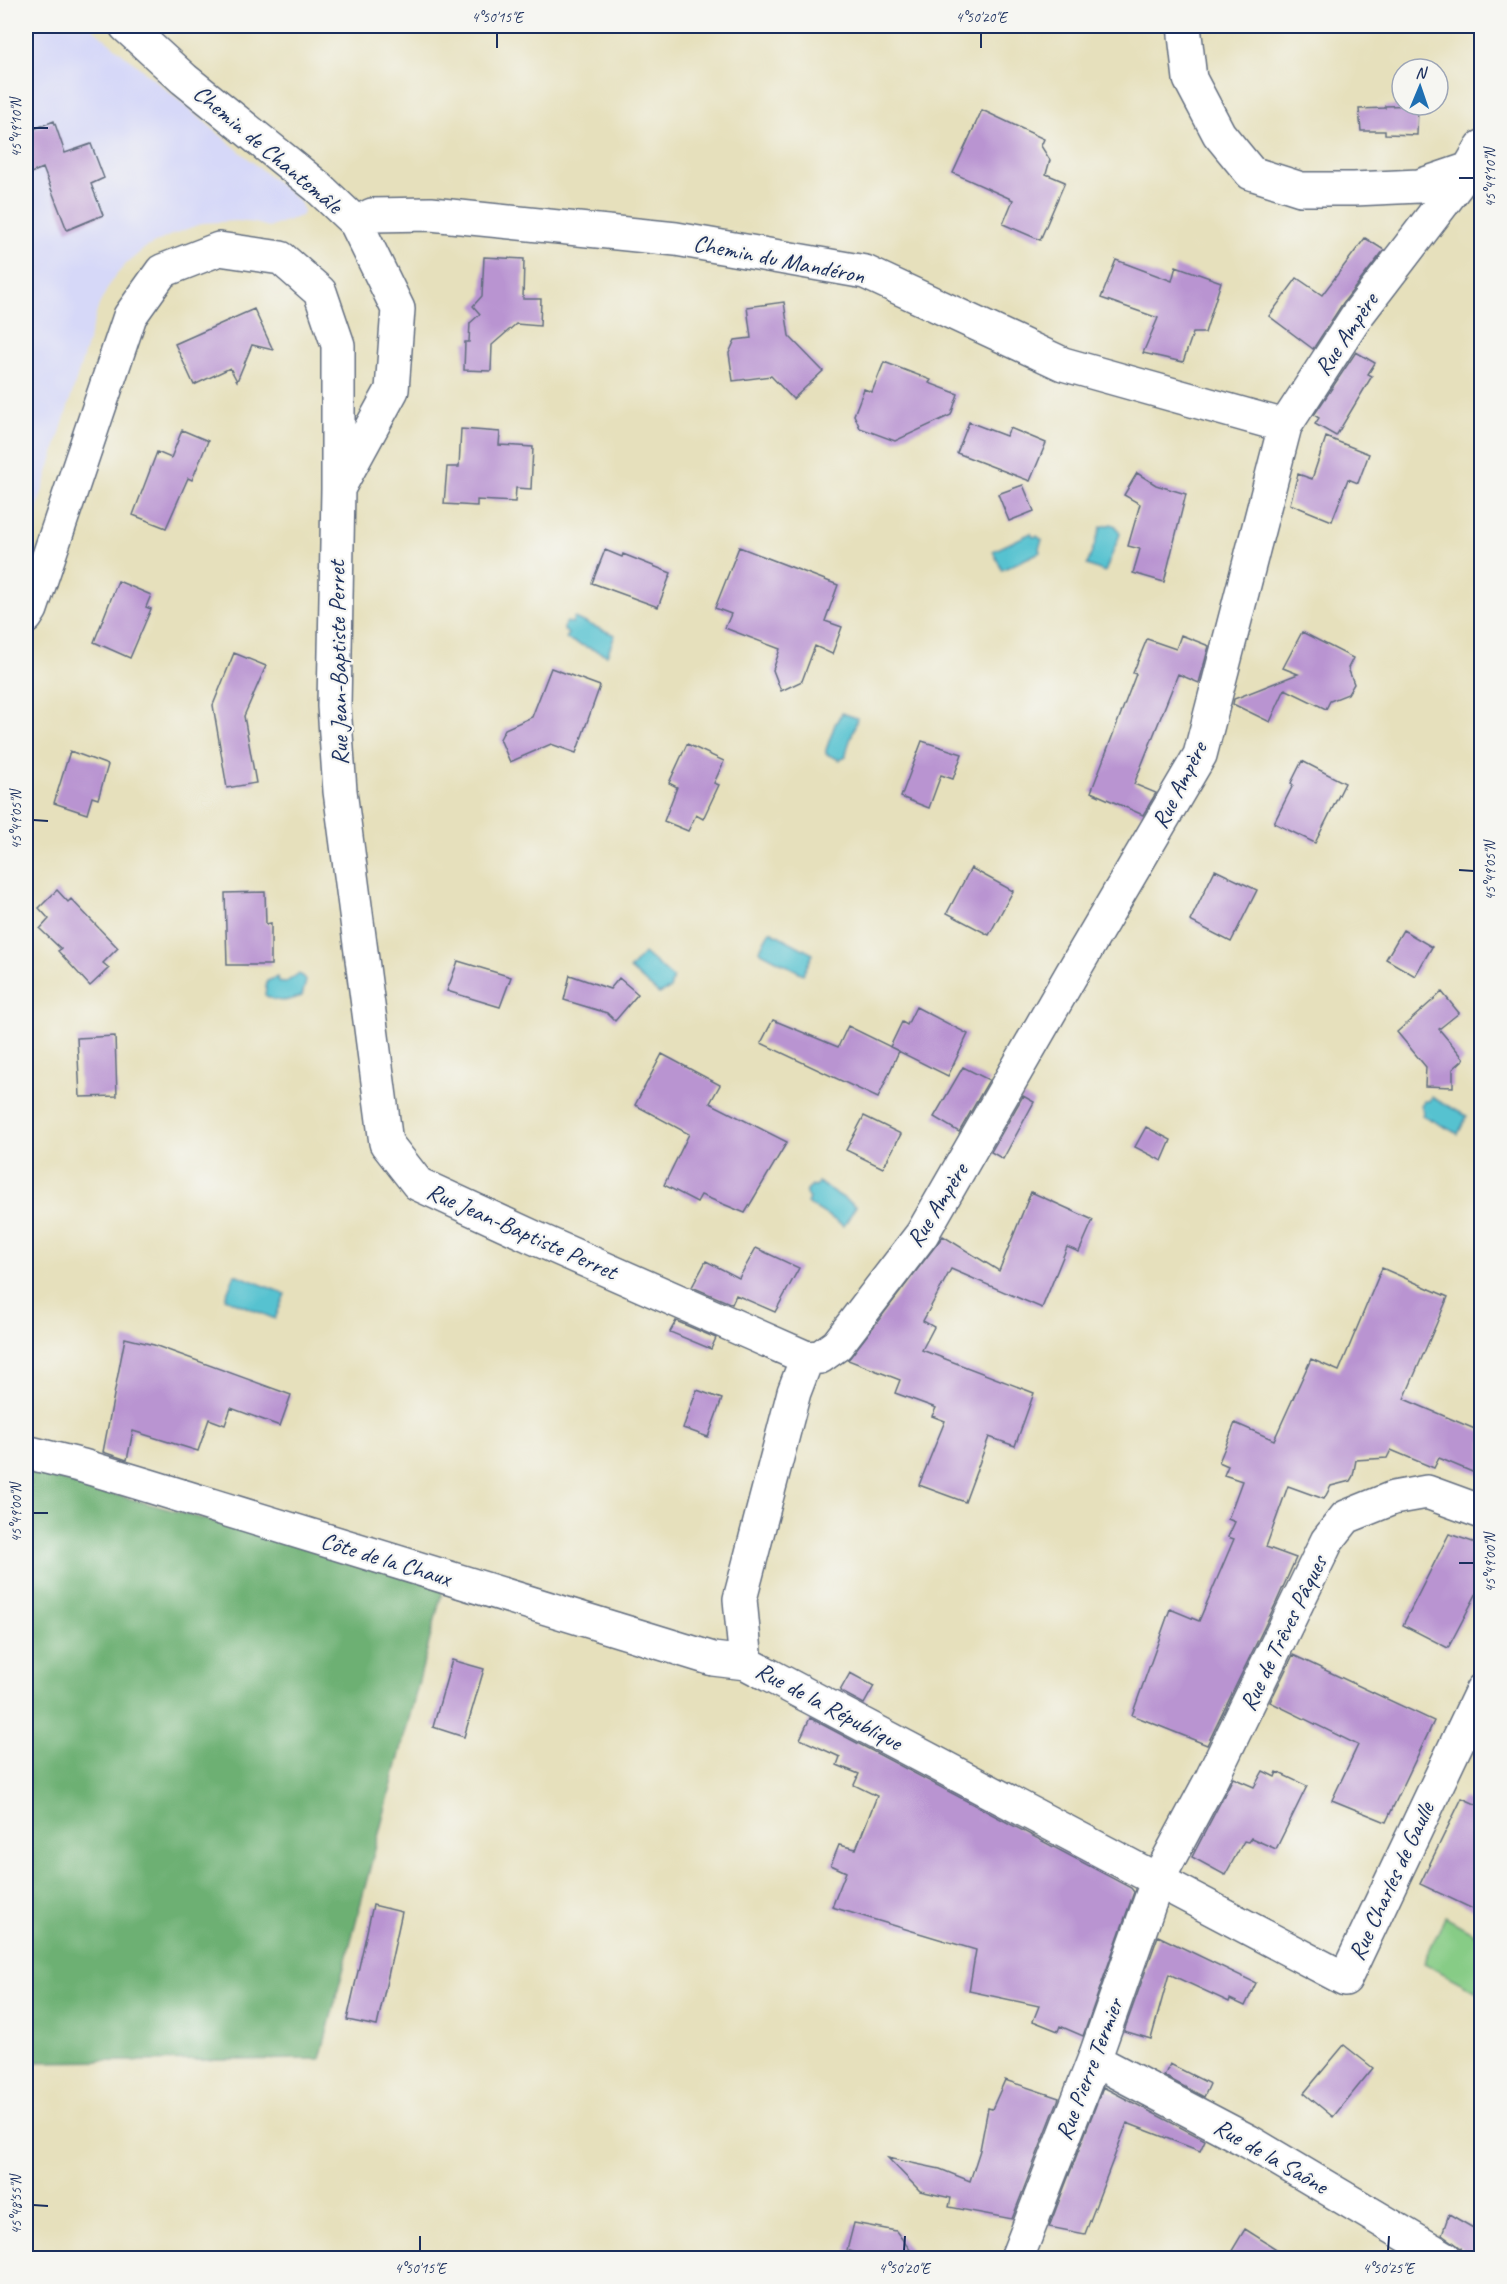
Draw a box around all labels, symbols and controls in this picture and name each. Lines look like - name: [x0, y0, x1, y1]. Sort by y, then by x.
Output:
- text: 4°50'15"E: [471, 8, 525, 27]
- text: 4°50'20"E: [955, 8, 1009, 27]
- north arrow: [1390, 57, 1450, 117]
- text: N: [1415, 63, 1429, 83]
- street label: Chemin de Chantemâle: [187, 78, 350, 221]
- text: 45°49'10"N: [7, 95, 26, 158]
- text: 45°49'10"N: [1481, 145, 1500, 208]
- street label: Chemin du Mandéron: [691, 228, 867, 290]
- street label: Rue Ampère: [1307, 285, 1386, 381]
- street label: Rue Jean-Baptiste Perret: [321, 558, 355, 766]
- street label: Rue Ampère: [1144, 735, 1215, 833]
- text: 45°49'05"N: [7, 787, 26, 850]
- text: 45°49'05"N: [1481, 838, 1500, 901]
- street label: Rue Ampère: [900, 1156, 976, 1253]
- street label: Rue Jean-Baptiste Perret: [422, 1176, 623, 1287]
- text: 45°49'00"N: [7, 1480, 26, 1543]
- street label: Côte de la Chaux: [317, 1525, 456, 1593]
- text: 45°49'00"N: [1481, 1530, 1500, 1593]
- street label: Rue de Trêves Pâques: [1232, 1549, 1334, 1716]
- street label: Rue de la République: [751, 1655, 909, 1758]
- street label: Rue Charles de Gaulle: [1341, 1795, 1442, 1965]
- street label: Rue Pierre Termier: [1048, 1992, 1131, 2144]
- street label: Rue de la Saône: [1209, 2111, 1335, 2202]
- text: 45°48'55"N: [7, 2172, 26, 2235]
- text: 4°50'15"E: [394, 2259, 448, 2278]
- text: 4°50'20"E: [878, 2259, 932, 2278]
- text: 4°50'25"E: [1362, 2259, 1416, 2278]

